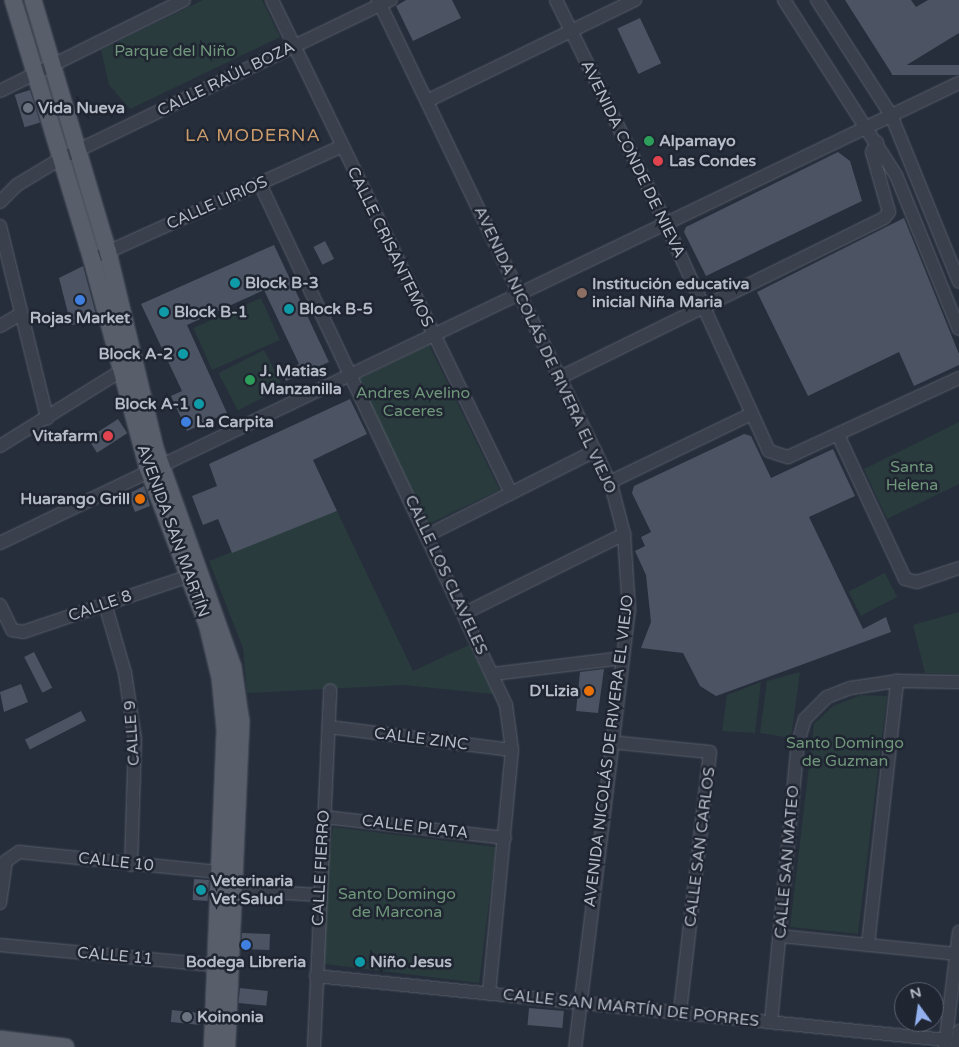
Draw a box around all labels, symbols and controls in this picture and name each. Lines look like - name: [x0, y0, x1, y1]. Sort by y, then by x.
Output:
- street label: CALLE RAÚL BOZA: [154, 37, 298, 121]
- park label: Parque del Niño: [114, 41, 236, 61]
- street label: AVENIDA CONDE DE NIEVA: [577, 57, 689, 261]
- place label: Vida Nueva: [38, 98, 125, 118]
- marker: Vida Nueva: [22, 102, 34, 114]
- district label: LA MODERNA: [184, 124, 322, 146]
- place label: Alpamayo: [659, 131, 736, 151]
- marker: Alpamayo: [643, 135, 655, 147]
- place label: Las Condes: [669, 151, 756, 171]
- marker: Las Condes: [651, 154, 665, 168]
- street label: CALLE CRISANTEMOS: [343, 164, 437, 330]
- street label: CALLE LIRIOS: [164, 172, 270, 234]
- street label: AVENIDA NICOLÁS DE RIVERA EL VIEJO: [470, 203, 620, 497]
- place label: Block B-3: [245, 273, 319, 293]
- place label: Institución educativa inicial Niña Maria: [592, 274, 750, 312]
- marker: Block B-3: [229, 277, 241, 289]
- marker: Institución educativa inicial Niña Maria: [576, 287, 588, 299]
- marker: Rojas Market: [74, 294, 86, 306]
- place label: Block B-5: [299, 299, 373, 319]
- place label: Block B-1: [174, 302, 248, 322]
- marker: Block B-5: [283, 303, 295, 315]
- marker: Block B-1: [158, 306, 170, 318]
- place label: Rojas Market: [30, 308, 130, 328]
- place label: Block A-2: [99, 344, 173, 364]
- marker: Block A-2: [177, 348, 189, 360]
- place label: J. Matias Manzanilla: [260, 361, 342, 399]
- marker: J. Matias Manzanilla: [244, 374, 256, 386]
- park label: Andres Avelino Caceres: [356, 383, 470, 421]
- place label: Block A-1: [115, 394, 189, 414]
- marker: Block A-1: [193, 398, 205, 410]
- place label: La Carpita: [196, 412, 274, 432]
- marker: La Carpita: [180, 416, 192, 428]
- place label: Vitafarm: [33, 426, 98, 446]
- marker: Vitafarm: [102, 430, 114, 442]
- street label: AVENIDA SAN MARTÍN: [133, 442, 213, 620]
- park label: Santa Helena: [886, 457, 938, 495]
- place label: Huarango Grill: [20, 489, 130, 509]
- street label: CALLE LOS CLAVELES: [401, 492, 491, 658]
- marker: Huarango Grill: [134, 493, 146, 505]
- street label: CALLE 8: [66, 586, 134, 626]
- street label: AVENIDA NICOLÁS DE RIVERA EL VIEJO: [580, 594, 638, 908]
- place label: D'Lizia: [529, 681, 579, 701]
- marker: D'Lizia: [583, 685, 595, 697]
- street label: CALLE 9: [120, 699, 144, 767]
- street label: CALLE ZINC: [373, 724, 469, 754]
- park label: Santo Domingo de Guzman: [786, 733, 904, 771]
- street label: CALLE SAN CARLOS: [681, 766, 719, 928]
- street label: CALLE SAN MATEO: [771, 785, 803, 939]
- street label: CALLE FIERRO: [308, 810, 334, 926]
- street label: CALLE PLATA: [361, 811, 469, 843]
- street label: CALLE 10: [77, 848, 155, 876]
- place label: Veterinaria Vet Salud: [211, 871, 293, 909]
- marker: Veterinaria Vet Salud: [195, 884, 207, 896]
- park label: Santo Domingo de Marcona: [338, 884, 456, 922]
- marker: Bodega Libreria: [240, 939, 252, 951]
- street label: CALLE 11: [76, 943, 154, 969]
- place label: Bodega Libreria: [186, 952, 306, 972]
- place label: Niño Jesus: [370, 952, 452, 972]
- marker: Niño Jesus: [354, 956, 366, 968]
- north arrow: [894, 982, 944, 1032]
- text: N: [908, 983, 923, 1003]
- street label: CALLE SAN MARTÍN DE PORRES: [502, 985, 760, 1031]
- place label: Koinonia: [197, 1007, 264, 1027]
- marker: Koinonia: [181, 1011, 193, 1023]

